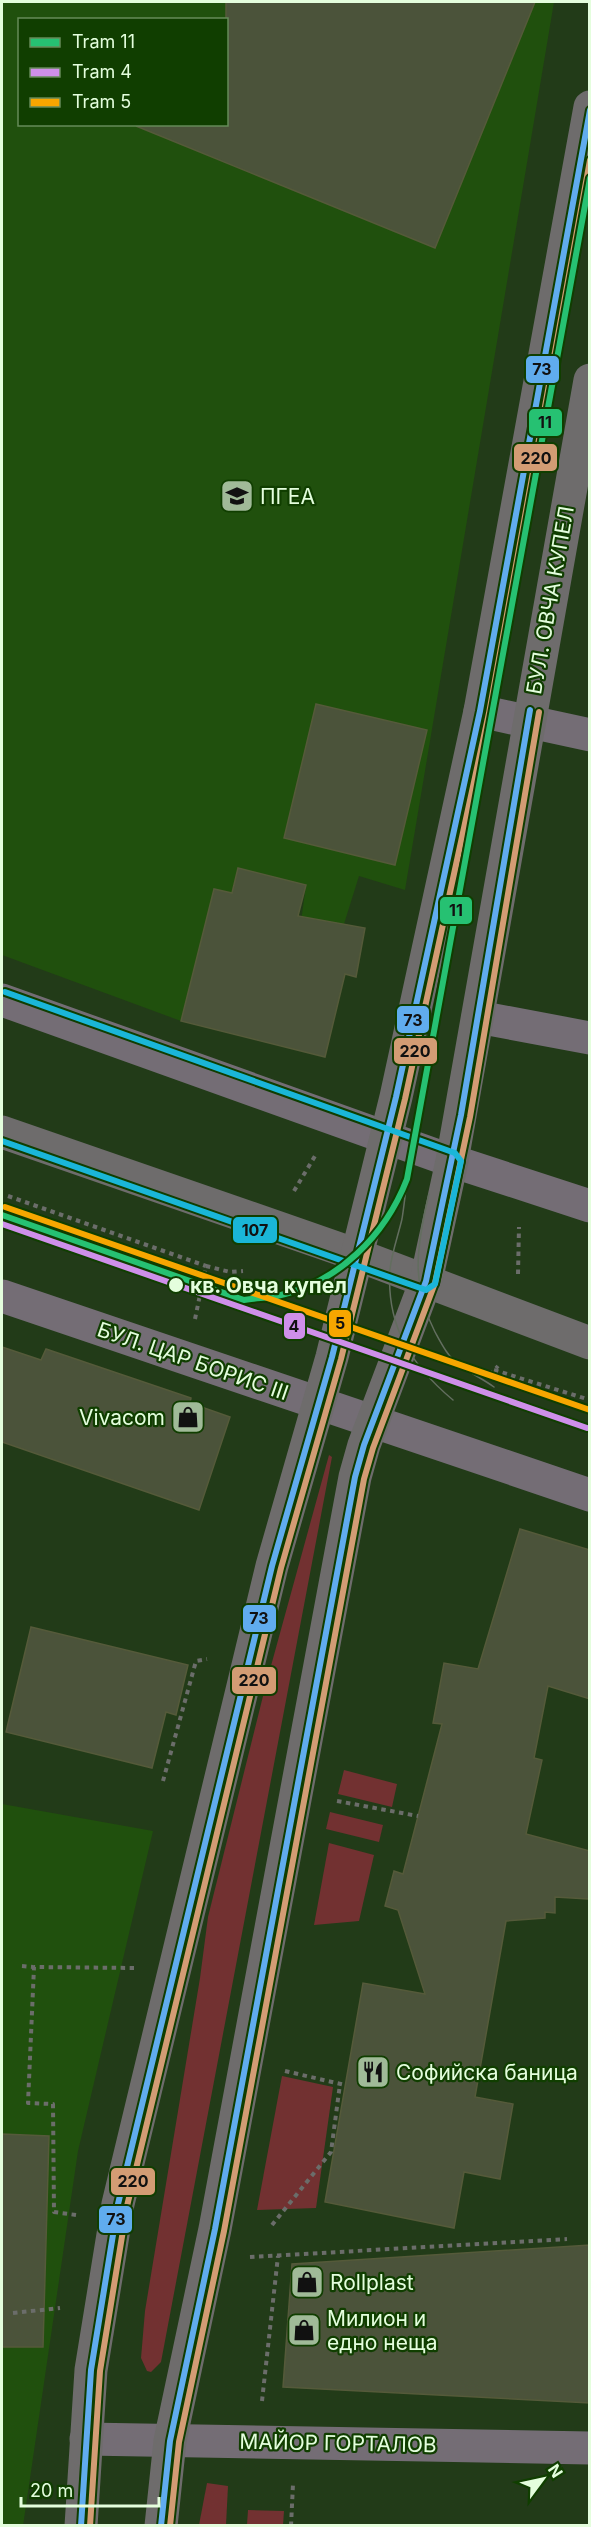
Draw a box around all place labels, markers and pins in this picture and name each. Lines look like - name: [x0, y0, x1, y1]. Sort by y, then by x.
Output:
- school or university icon: ПГЕА: [219, 478, 255, 514]
- place label: ПГЕА: [260, 484, 315, 509]
- place label: кв. Овча купел: [190, 1273, 347, 1298]
- marker: кв. Овча купел: [167, 1276, 185, 1294]
- shop icon: Vivacom: [170, 1399, 206, 1435]
- place label: Vivacom: [79, 1405, 165, 1430]
- restaurant icon: Софийска баница: [355, 2054, 391, 2090]
- place label: Софийска баница: [396, 2060, 578, 2085]
- shop icon: Rollplast: [289, 2264, 325, 2300]
- place label: Rollplast: [330, 2270, 414, 2295]
- place label: Милион и едно неща: [327, 2306, 437, 2355]
- shop icon: Милион и едно неща: [286, 2312, 322, 2348]

